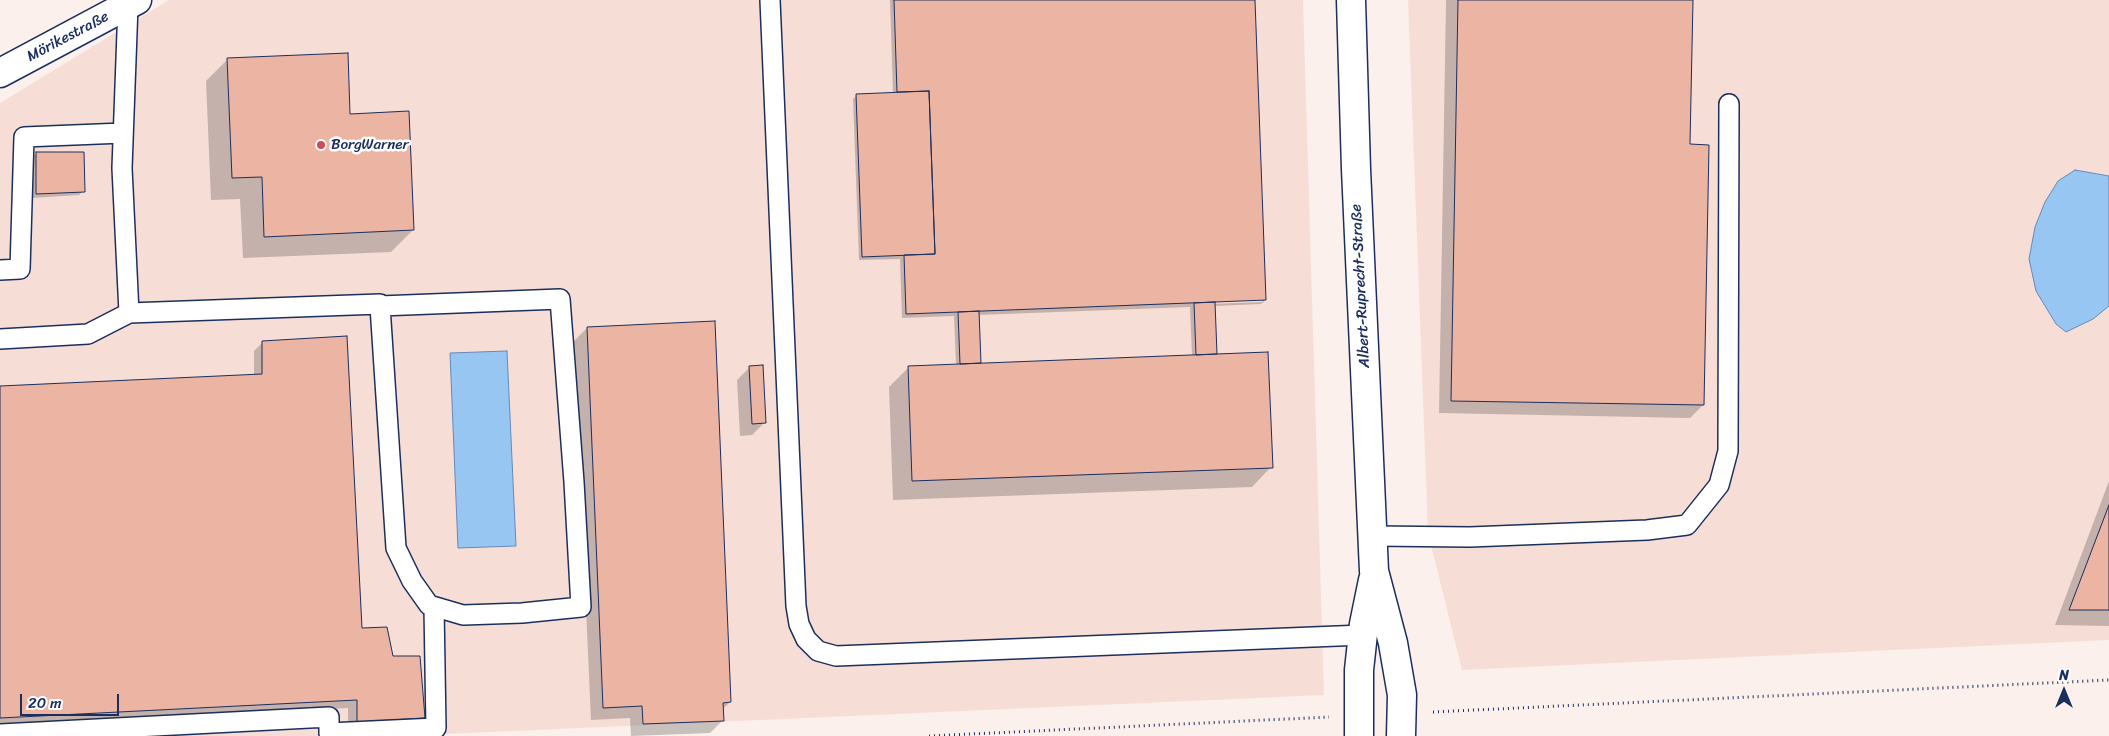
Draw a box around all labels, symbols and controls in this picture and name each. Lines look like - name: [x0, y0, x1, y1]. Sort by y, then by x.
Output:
- street label: Mörikestraße: [24, 8, 112, 66]
- place label: BorgWarner: [331, 136, 409, 154]
- marker: BorgWarner: [315, 139, 327, 151]
- street label: Albert-Ruprecht-Straße: [1348, 204, 1374, 368]
- text: N: [2059, 663, 2069, 688]
- north arrow: [2039, 666, 2089, 716]
- scale bar: [22, 684, 121, 716]
- text: 20 m: [28, 690, 62, 716]

